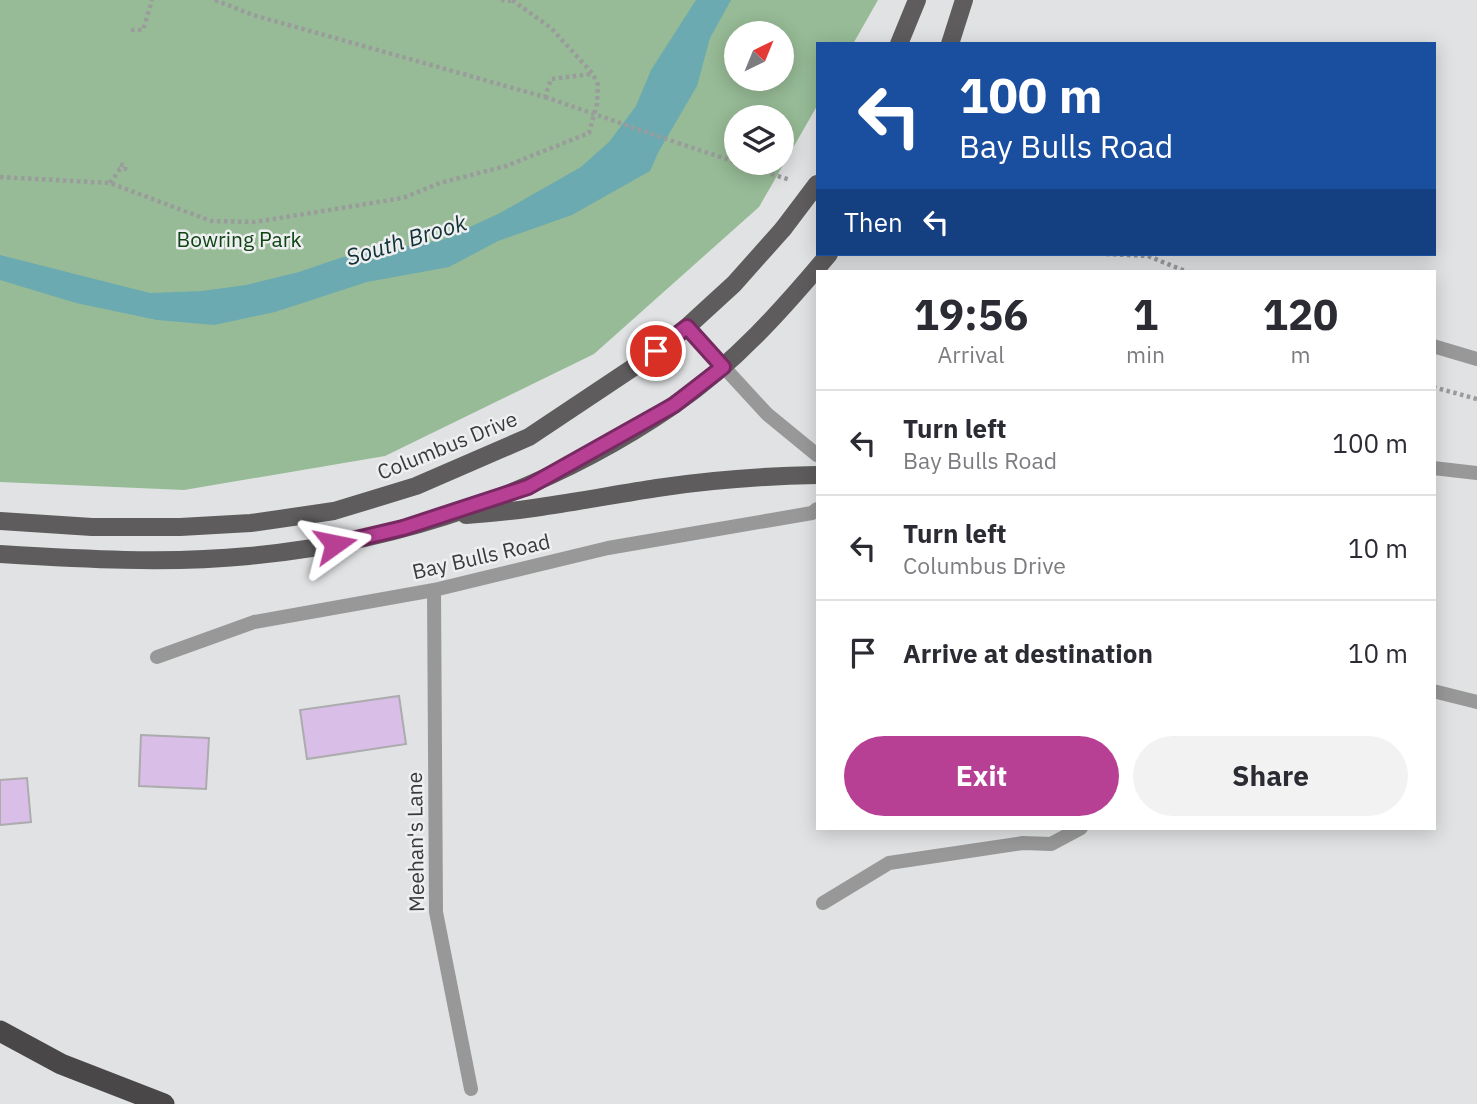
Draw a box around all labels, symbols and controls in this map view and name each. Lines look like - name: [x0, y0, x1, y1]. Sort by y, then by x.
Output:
- north arrow: [724, 21, 794, 91]
- map controls: [724, 21, 794, 175]
- text: 100 m: [959, 63, 1103, 126]
- icon: left: [844, 70, 935, 161]
- button: layers: [724, 105, 794, 175]
- text: Bay Bulls Road: [959, 125, 1173, 167]
- icon: left: [917, 203, 955, 241]
- text: Then: [844, 205, 903, 239]
- water label: South Brook: [342, 206, 471, 272]
- park label: Bowring Park: [177, 225, 301, 253]
- text: 19:56: [914, 287, 1028, 342]
- text: 1: [1133, 287, 1158, 342]
- text: 120: [1263, 287, 1338, 342]
- pin: [626, 321, 686, 381]
- icon: arrive: [637, 332, 675, 370]
- text: Arrival: [938, 339, 1005, 369]
- text: min: [1126, 339, 1165, 369]
- text: m: [1290, 339, 1311, 369]
- street label: Columbus Drive: [373, 404, 521, 486]
- text: Turn left: [903, 411, 1006, 445]
- icon: left: [844, 424, 882, 462]
- text: 100 m: [1332, 426, 1408, 460]
- text: Bay Bulls Road: [903, 445, 1057, 475]
- position arrow: [298, 507, 372, 581]
- text: Turn left: [903, 516, 1006, 550]
- street label: Bay Bulls Road: [409, 527, 553, 585]
- icon: left: [844, 529, 882, 567]
- text: 10 m: [1348, 531, 1408, 565]
- text: Columbus Drive: [903, 550, 1066, 580]
- icon: arrive: [844, 634, 882, 672]
- text: Arrive at destination: [903, 636, 1153, 670]
- text: 10 m: [1348, 636, 1408, 670]
- button: Exit: [844, 736, 1119, 816]
- button: Share: [1133, 736, 1408, 816]
- street label: Meehan's Lane: [400, 772, 430, 912]

